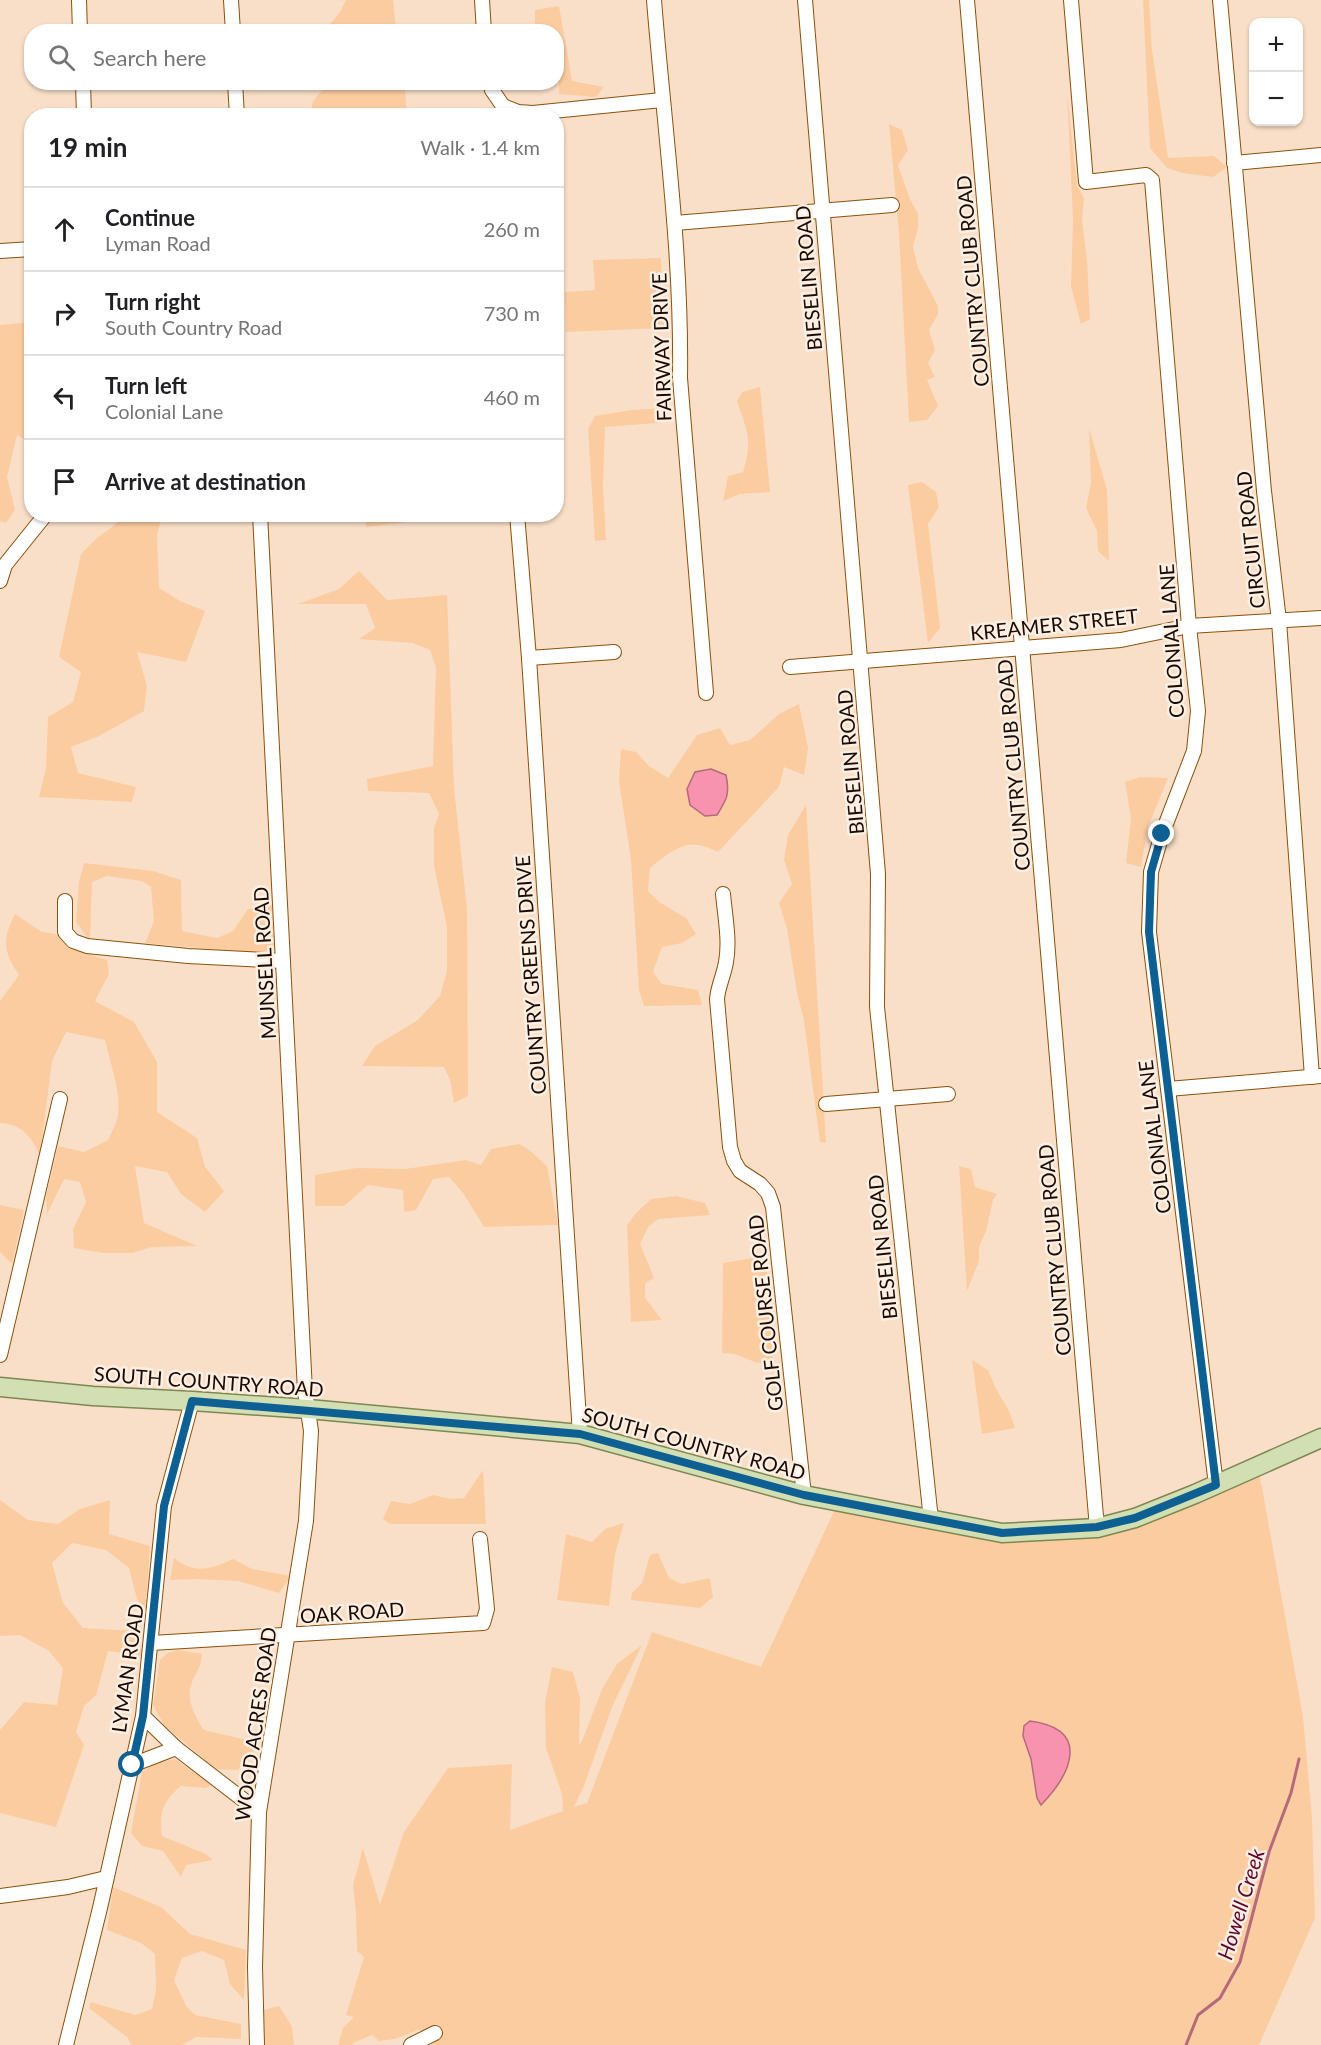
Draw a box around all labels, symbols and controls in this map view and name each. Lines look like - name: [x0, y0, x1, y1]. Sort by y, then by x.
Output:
- map controls: [1249, 18, 1303, 126]
- button: +: [1249, 18, 1303, 72]
- search box: [24, 24, 564, 90]
- icon: search: [45, 41, 78, 74]
- text: Search here: [93, 44, 206, 71]
- button: −: [1249, 72, 1303, 126]
- text: 19 min: [48, 131, 128, 163]
- text: Walk · 1.4 km: [421, 135, 540, 159]
- street label: COUNTRY CLUB ROAD: [951, 174, 993, 388]
- text: Continue: [105, 204, 195, 231]
- street label: BIESELIN ROAD: [790, 204, 826, 352]
- icon: ahead: [48, 213, 81, 246]
- text: 260 m: [484, 217, 540, 241]
- text: Lyman Road: [105, 231, 211, 255]
- street label: FAIRWAY DRIVE: [646, 272, 676, 422]
- text: Turn right: [105, 288, 200, 315]
- icon: right: [48, 297, 81, 330]
- text: 730 m: [484, 301, 540, 325]
- text: South Country Road: [105, 315, 282, 339]
- text: Turn left: [105, 372, 187, 399]
- icon: left: [48, 381, 81, 414]
- text: 460 m: [484, 385, 540, 409]
- text: Colonial Lane: [105, 399, 223, 423]
- icon: arrive: [48, 465, 81, 498]
- text: Arrive at destination: [105, 468, 306, 495]
- street label: CIRCUIT ROAD: [1231, 470, 1269, 610]
- street label: COLONIAL LANE: [1154, 563, 1188, 719]
- street label: KREAMER STREET: [969, 603, 1139, 645]
- street label: COUNTRY CLUB ROAD: [992, 658, 1034, 872]
- street label: BIESELIN ROAD: [832, 688, 868, 836]
- route end: [1148, 820, 1174, 846]
- street label: COUNTRY GREENS DRIVE: [510, 855, 550, 1095]
- street label: MUNSELL ROAD: [248, 886, 280, 1040]
- street label: COLONIAL LANE: [1133, 1059, 1175, 1215]
- street label: COUNTRY CLUB ROAD: [1033, 1143, 1075, 1357]
- street label: BIESELIN ROAD: [862, 1173, 902, 1321]
- street label: GOLF COURSE ROAD: [743, 1214, 787, 1412]
- street label: SOUTH COUNTRY ROAD: [93, 1361, 325, 1401]
- street label: SOUTH COUNTRY ROAD: [580, 1402, 808, 1484]
- street label: OAK ROAD: [299, 1596, 405, 1628]
- street label: LYMAN ROAD: [106, 1602, 148, 1734]
- street label: WOOD ACRES ROAD: [230, 1626, 280, 1822]
- route start: [118, 1751, 144, 1777]
- water label: Howell Creek: [1211, 1845, 1269, 1962]

